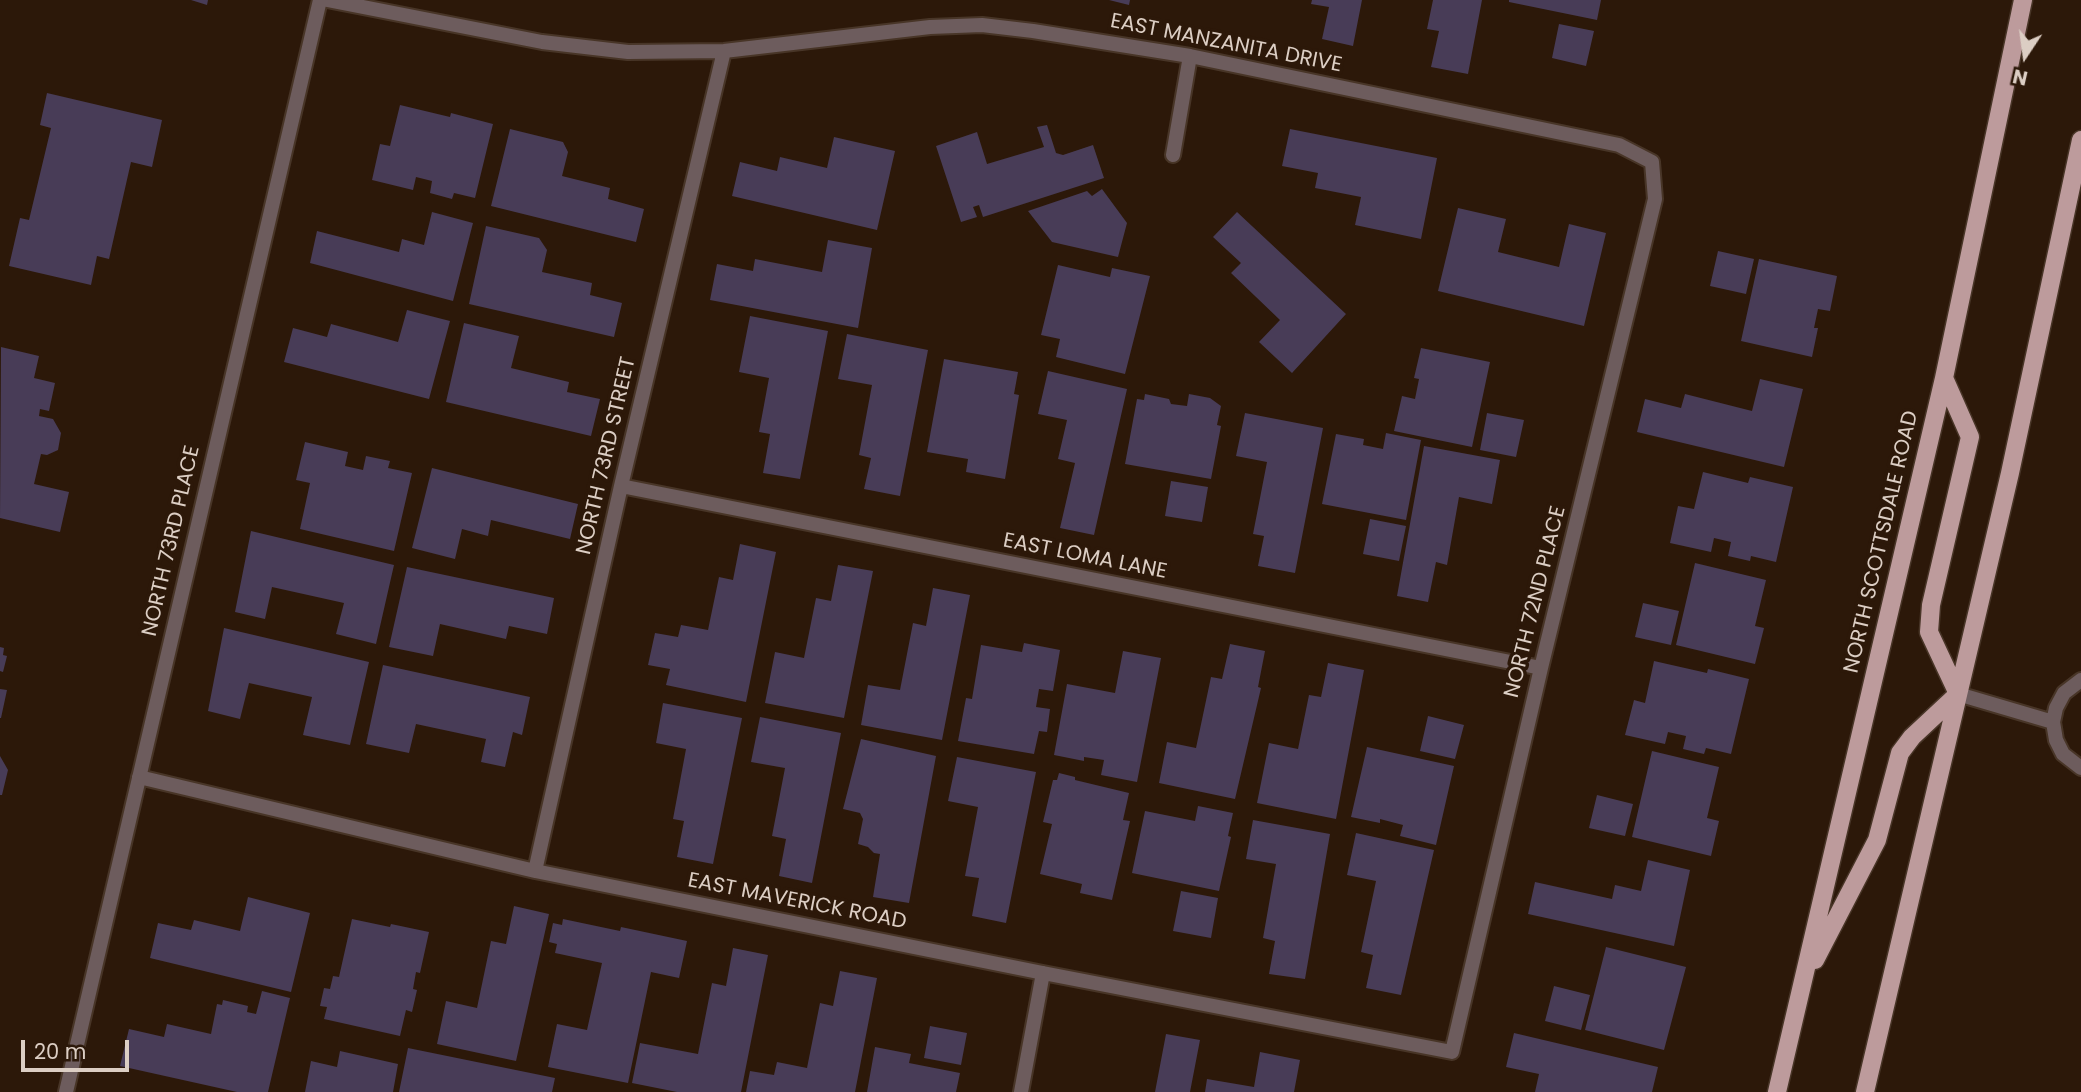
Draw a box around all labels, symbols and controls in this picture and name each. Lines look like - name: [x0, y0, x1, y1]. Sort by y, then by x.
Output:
- street label: EAST MANZANITA DRIVE: [1108, 9, 1344, 79]
- north arrow: [1990, 21, 2060, 91]
- text: N: [2010, 62, 2030, 92]
- street label: NORTH 73RD STREET: [572, 355, 642, 557]
- street label: NORTH SCOTTSDALE ROAD: [1840, 408, 1924, 676]
- street label: NORTH 73RD PLACE: [138, 443, 206, 639]
- street label: NORTH 72ND PLACE: [1500, 504, 1572, 700]
- street label: EAST LOMA LANE: [1001, 529, 1169, 585]
- street label: EAST MAVERICK ROAD: [686, 868, 908, 936]
- scale bar: [24, 1026, 133, 1070]
- text: 20 m: [34, 1037, 87, 1066]

